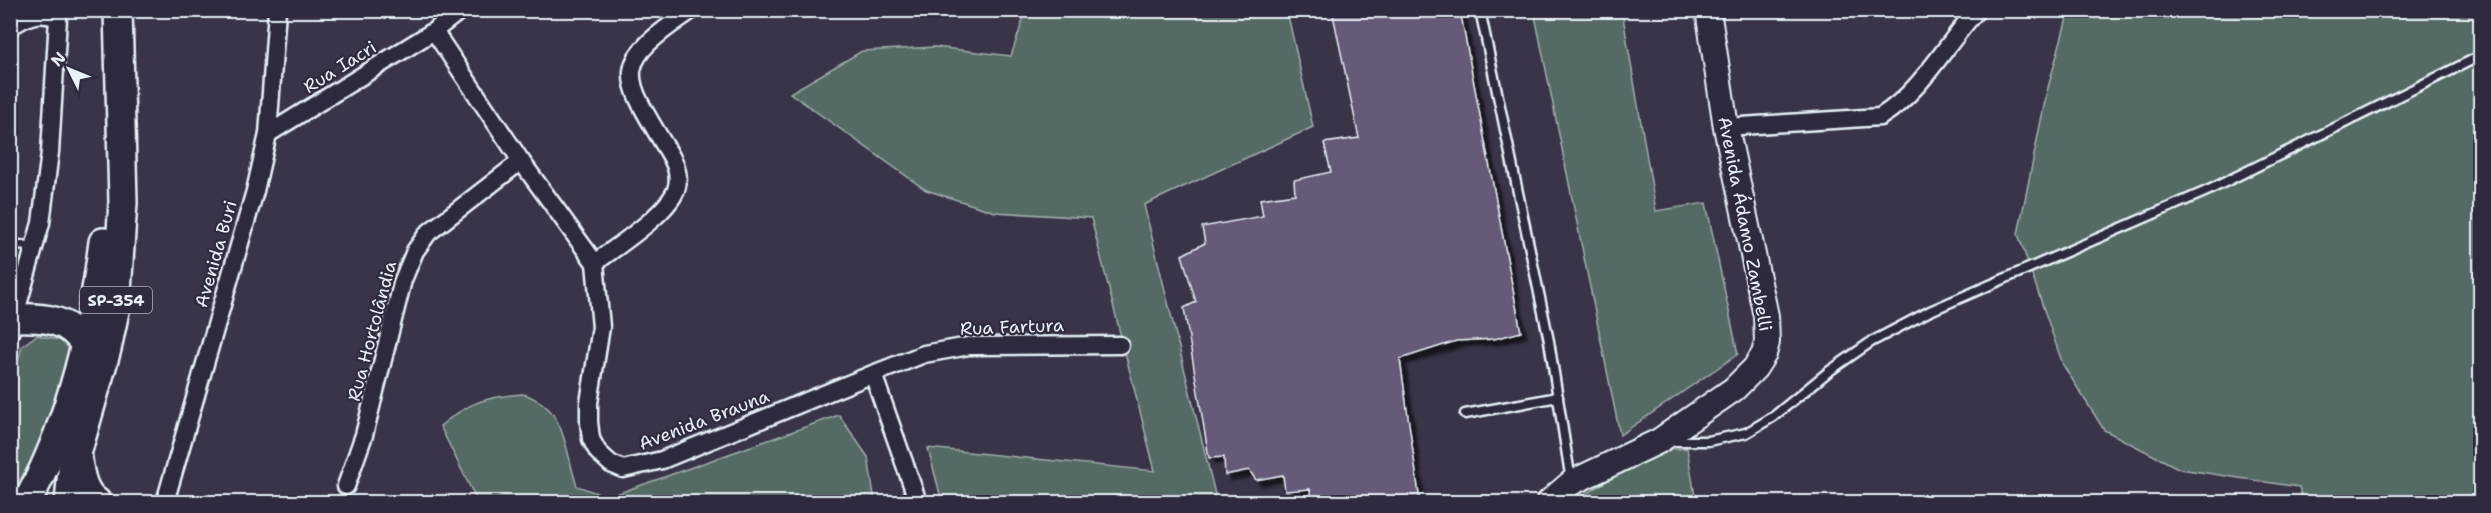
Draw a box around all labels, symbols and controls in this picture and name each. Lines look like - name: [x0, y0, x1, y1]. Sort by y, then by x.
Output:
- street label: Rua Iacri: [299, 35, 381, 99]
- north arrow: [39, 39, 99, 99]
- text: N: [46, 47, 70, 71]
- street label: Avenida Ádamo Zambelli: [1712, 115, 1778, 333]
- street label: Avenida Buri: [189, 198, 243, 310]
- street label: Rua Hortolândia: [342, 258, 402, 404]
- road number: SP-354: [80, 287, 152, 313]
- street label: Rua Fartura: [960, 313, 1064, 341]
- street label: Avenida Brauna: [635, 384, 773, 456]

